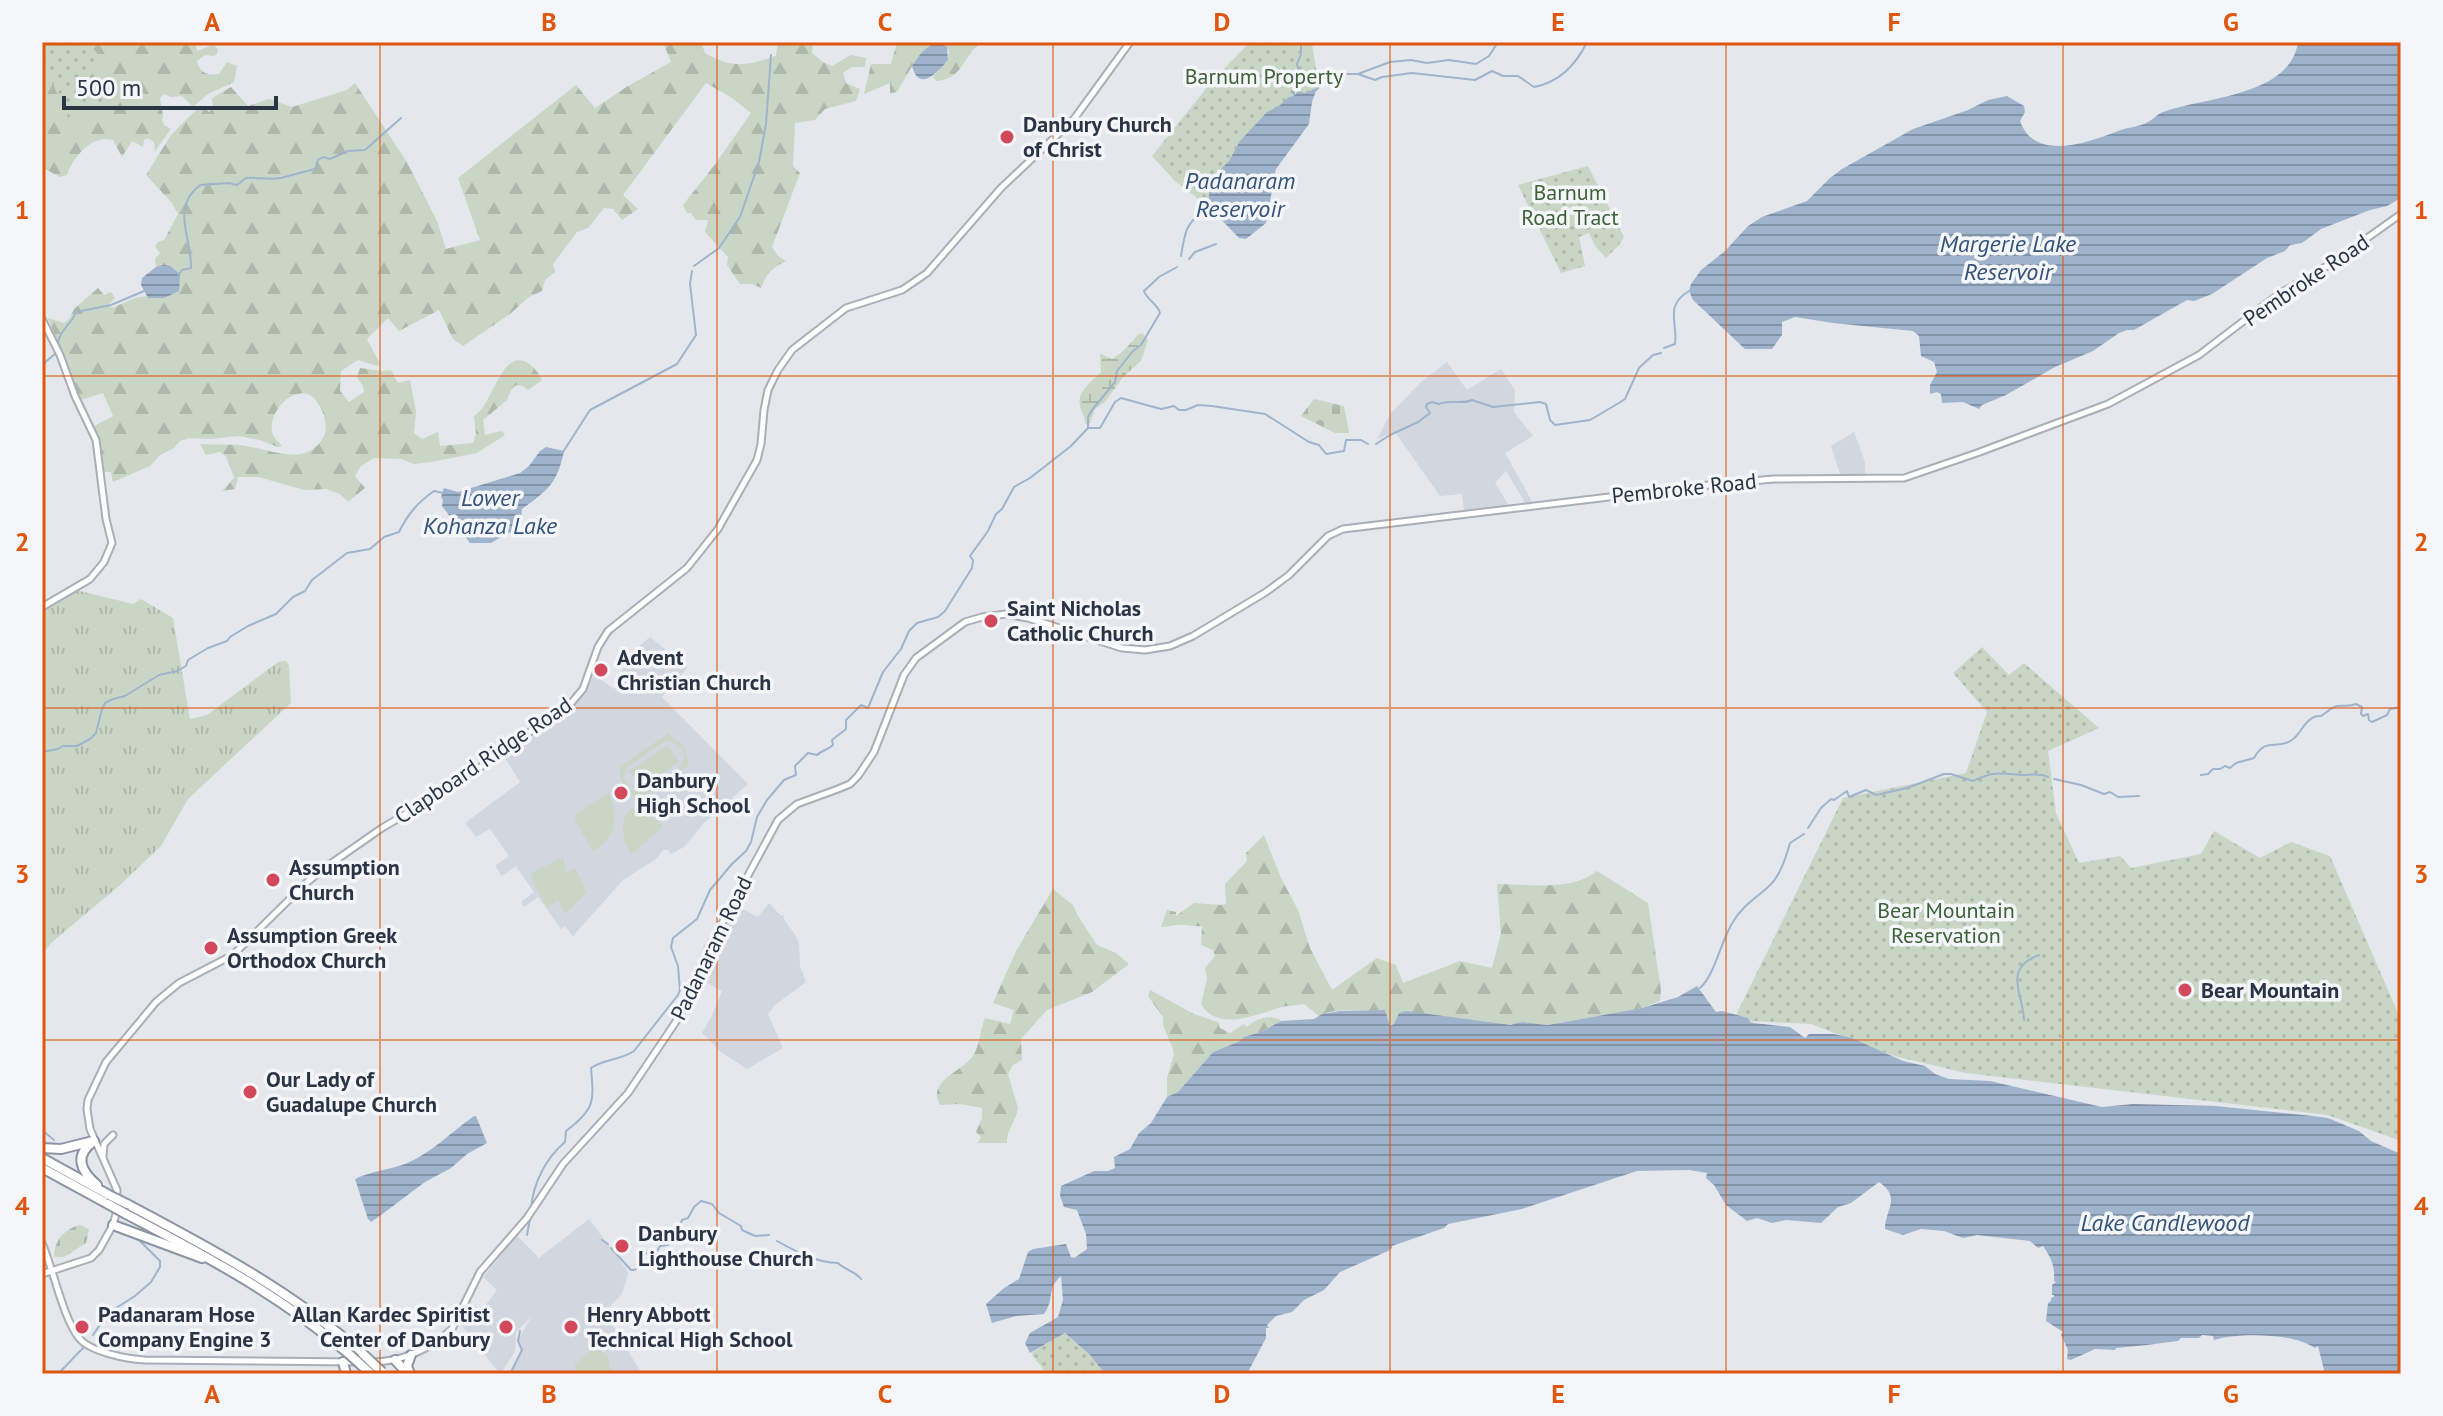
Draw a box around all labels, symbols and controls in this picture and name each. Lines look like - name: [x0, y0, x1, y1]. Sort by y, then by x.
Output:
- text: A: [204, 5, 220, 38]
- text: B: [541, 5, 557, 38]
- text: C: [878, 5, 892, 38]
- text: D: [1214, 5, 1230, 38]
- text: E: [1551, 5, 1565, 38]
- text: F: [1887, 5, 1901, 38]
- text: G: [2223, 5, 2239, 38]
- scale bar: [64, 60, 276, 110]
- park label: Barnum Property: [1185, 62, 1344, 90]
- text: 500 m: [76, 72, 141, 103]
- place label: Danbury Church of Christ: [1023, 110, 1172, 163]
- marker: Danbury Church of Christ: [998, 128, 1016, 146]
- water label: Padanaram Reservoir: [1185, 165, 1295, 224]
- park label: Barnum Road Tract: [1521, 178, 1619, 231]
- text: 1: [15, 193, 29, 226]
- text: 1: [2414, 193, 2428, 226]
- water label: Margerie Lake Reservoir: [1940, 228, 2076, 287]
- street label: Pembroke Road: [2238, 228, 2374, 332]
- street label: Pembroke Road: [1610, 466, 1758, 510]
- water label: Lower Kohanza Lake: [423, 482, 557, 541]
- text: 2: [15, 525, 29, 558]
- text: 2: [2414, 525, 2428, 558]
- place label: Saint Nicholas Catholic Church: [1007, 594, 1153, 647]
- marker: Saint Nicholas Catholic Church: [982, 612, 1000, 630]
- place label: Advent Christian Church: [617, 643, 771, 696]
- marker: Advent Christian Church: [592, 661, 610, 679]
- street label: Clapboard Ridge Road: [389, 690, 577, 830]
- place label: Danbury High School: [637, 766, 750, 819]
- marker: Danbury High School: [612, 784, 630, 802]
- place label: Assumption Church: [289, 853, 400, 906]
- text: 3: [15, 857, 29, 890]
- text: 3: [2414, 857, 2428, 890]
- marker: Assumption Church: [264, 871, 282, 889]
- street label: Padanaram Road: [664, 871, 758, 1025]
- park label: Bear Mountain Reservation: [1877, 896, 2015, 949]
- place label: Assumption Greek Orthodox Church: [227, 921, 397, 974]
- marker: Assumption Greek Orthodox Church: [202, 939, 220, 957]
- place label: Bear Mountain: [2201, 976, 2339, 1004]
- marker: Bear Mountain: [2176, 981, 2194, 999]
- place label: Our Lady of Guadalupe Church: [266, 1065, 437, 1118]
- marker: Our Lady of Guadalupe Church: [241, 1083, 259, 1101]
- text: 4: [15, 1189, 30, 1222]
- text: 4: [2414, 1189, 2429, 1222]
- water label: Lake Candlewood: [2080, 1207, 2250, 1238]
- place label: Danbury Lighthouse Church: [638, 1219, 813, 1272]
- marker: Danbury Lighthouse Church: [613, 1237, 631, 1255]
- place label: Padanaram Hose Company Engine 3: [98, 1300, 272, 1353]
- place label: Allan Kardec Spiritist Center of Danbury: [292, 1300, 490, 1353]
- place label: Henry Abbott Technical High School: [587, 1300, 793, 1353]
- marker: Padanaram Hose Company Engine 3: [73, 1318, 91, 1336]
- marker: Allan Kardec Spiritist Center of Danbury: [497, 1318, 515, 1336]
- marker: Henry Abbott Technical High School: [562, 1318, 580, 1336]
- text: A: [204, 1377, 220, 1410]
- text: B: [541, 1377, 557, 1410]
- text: C: [878, 1377, 892, 1410]
- text: D: [1214, 1377, 1230, 1410]
- text: E: [1551, 1377, 1565, 1410]
- text: F: [1887, 1377, 1901, 1410]
- text: G: [2223, 1377, 2239, 1410]

